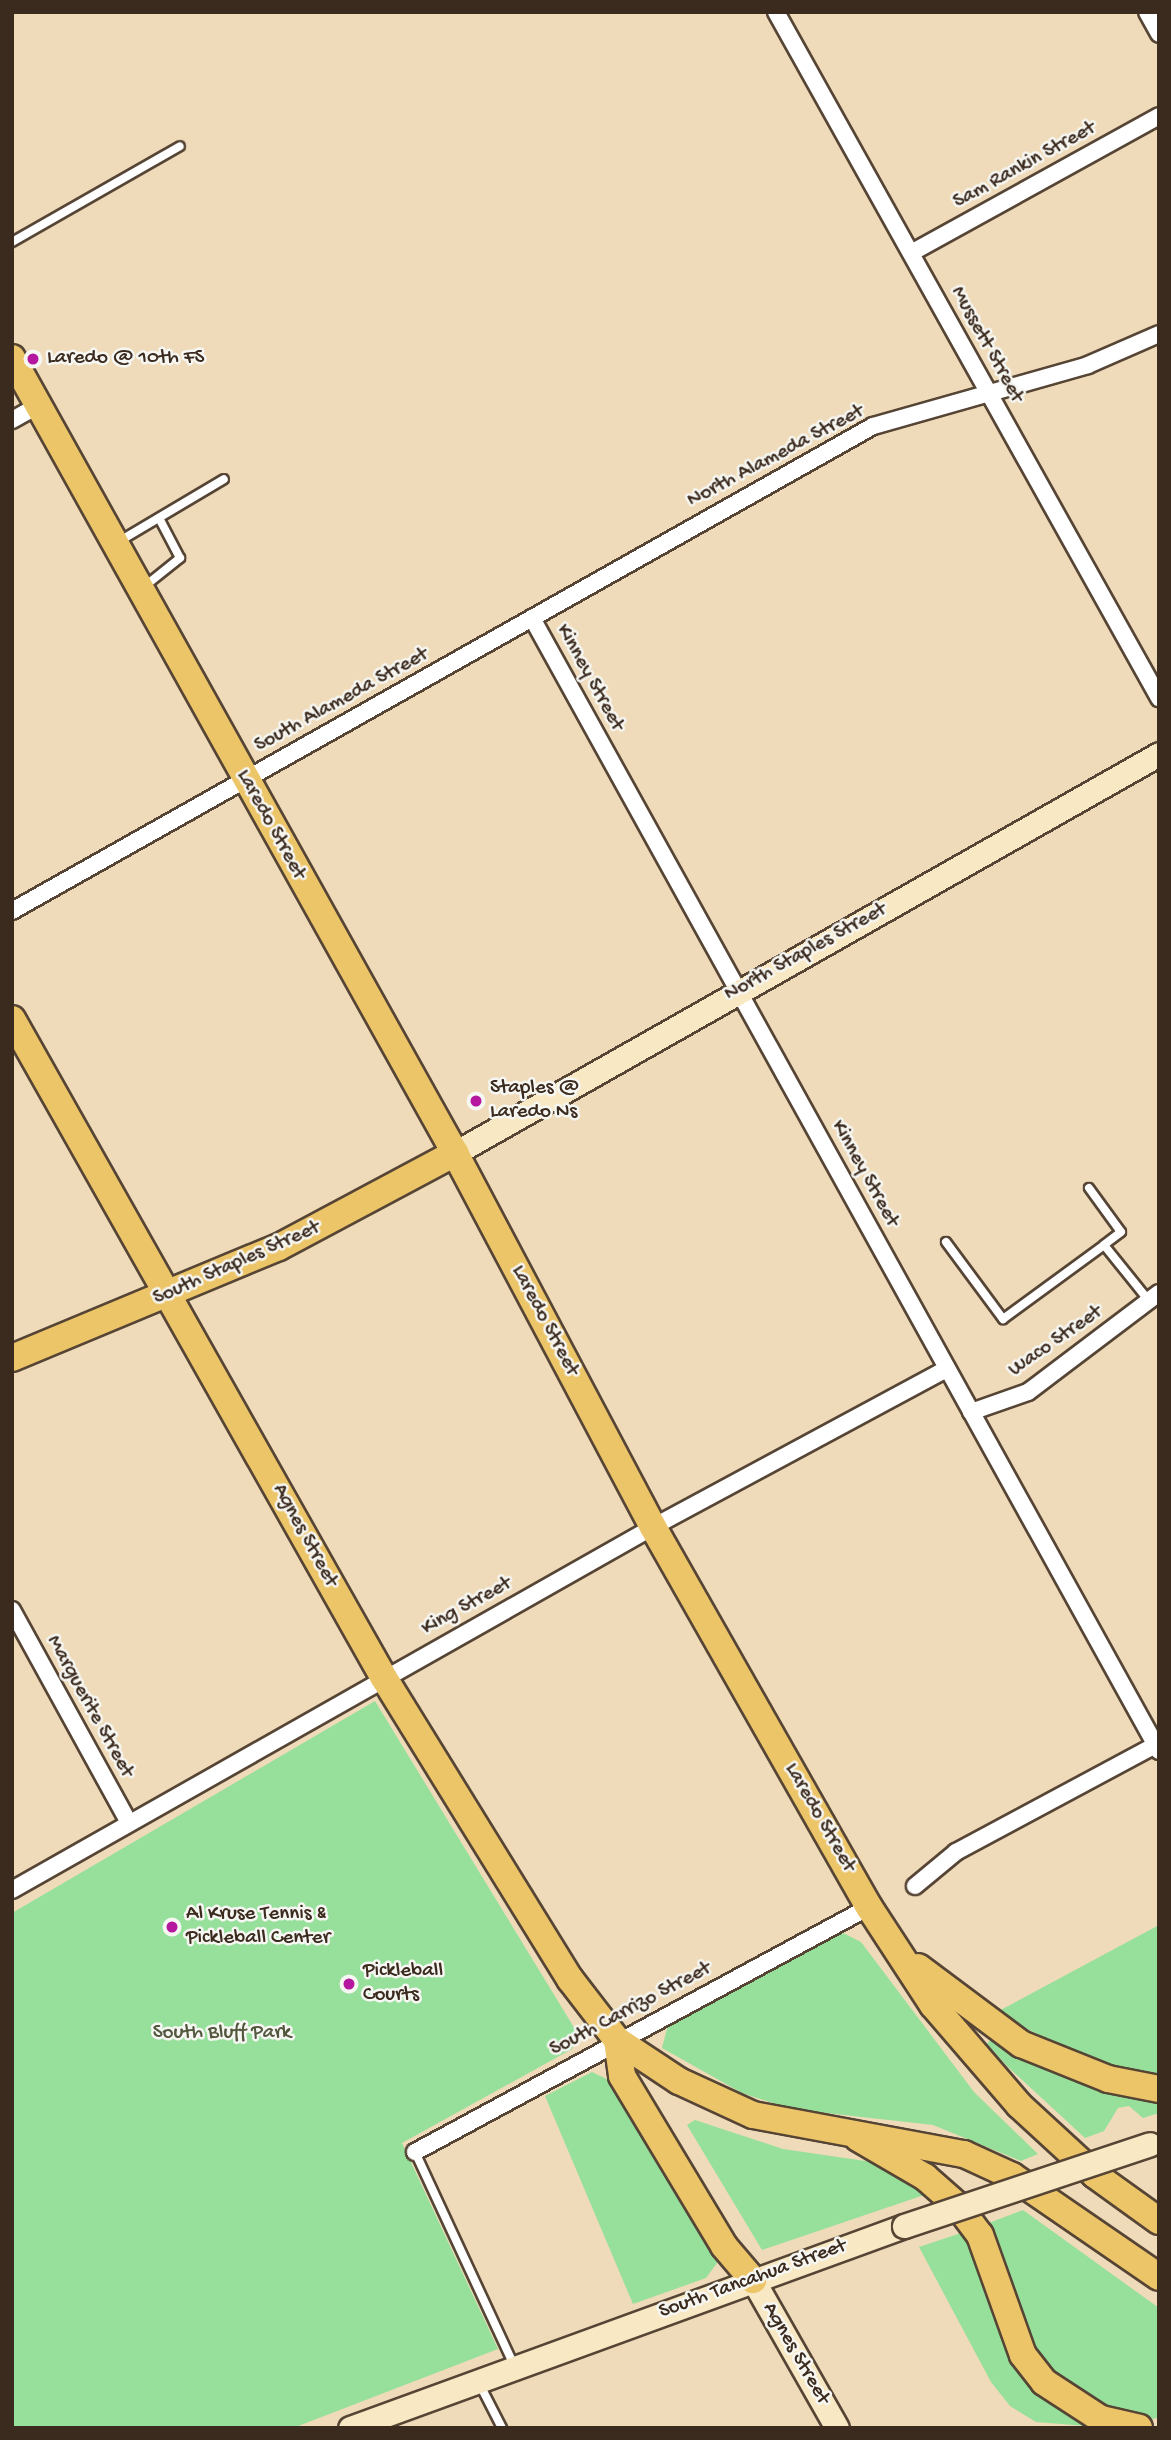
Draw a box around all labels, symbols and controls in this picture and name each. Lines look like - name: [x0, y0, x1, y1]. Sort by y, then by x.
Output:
- street label: Sam Rankin Street: [949, 116, 1101, 216]
- street label: Mussett Street: [944, 283, 1028, 407]
- place label: Laredo @ 10th FS: [47, 346, 204, 372]
- marker: Laredo @ 10th FS: [25, 351, 41, 367]
- street label: North Alameda Street: [683, 400, 869, 514]
- street label: Kinney Street: [549, 620, 629, 736]
- street label: South Alameda Street: [251, 643, 433, 759]
- street label: Laredo Street: [229, 766, 311, 884]
- street label: North Staples Street: [721, 898, 891, 1008]
- place label: Staples @ Laredo Ns: [490, 1076, 579, 1126]
- marker: Staples @ Laredo Ns: [468, 1093, 484, 1109]
- street label: Kinney Street: [824, 1116, 904, 1232]
- street label: South Staples Street: [150, 1216, 324, 1312]
- street label: Laredo Street: [504, 1261, 584, 1381]
- street label: Waco Street: [1004, 1301, 1108, 1383]
- street label: Agnes Street: [265, 1480, 343, 1592]
- street label: King Street: [418, 1572, 516, 1642]
- street label: Marguerite Street: [40, 1632, 138, 1782]
- street label: Laredo Street: [778, 1759, 860, 1877]
- place label: Al Kruse Tennis & Pickleball Center: [186, 1902, 330, 1952]
- marker: Al Kruse Tennis & Pickleball Center: [164, 1919, 180, 1935]
- street label: South Carrizo Street: [546, 1957, 716, 2063]
- place label: Pickleball Courts: [363, 1959, 443, 2009]
- marker: Pickleball Courts: [341, 1976, 357, 1992]
- park label: South Bluff Park: [153, 2021, 291, 2047]
- street label: South Tancahua Street: [656, 2234, 850, 2326]
- street label: Agnes Street: [756, 2298, 834, 2410]

